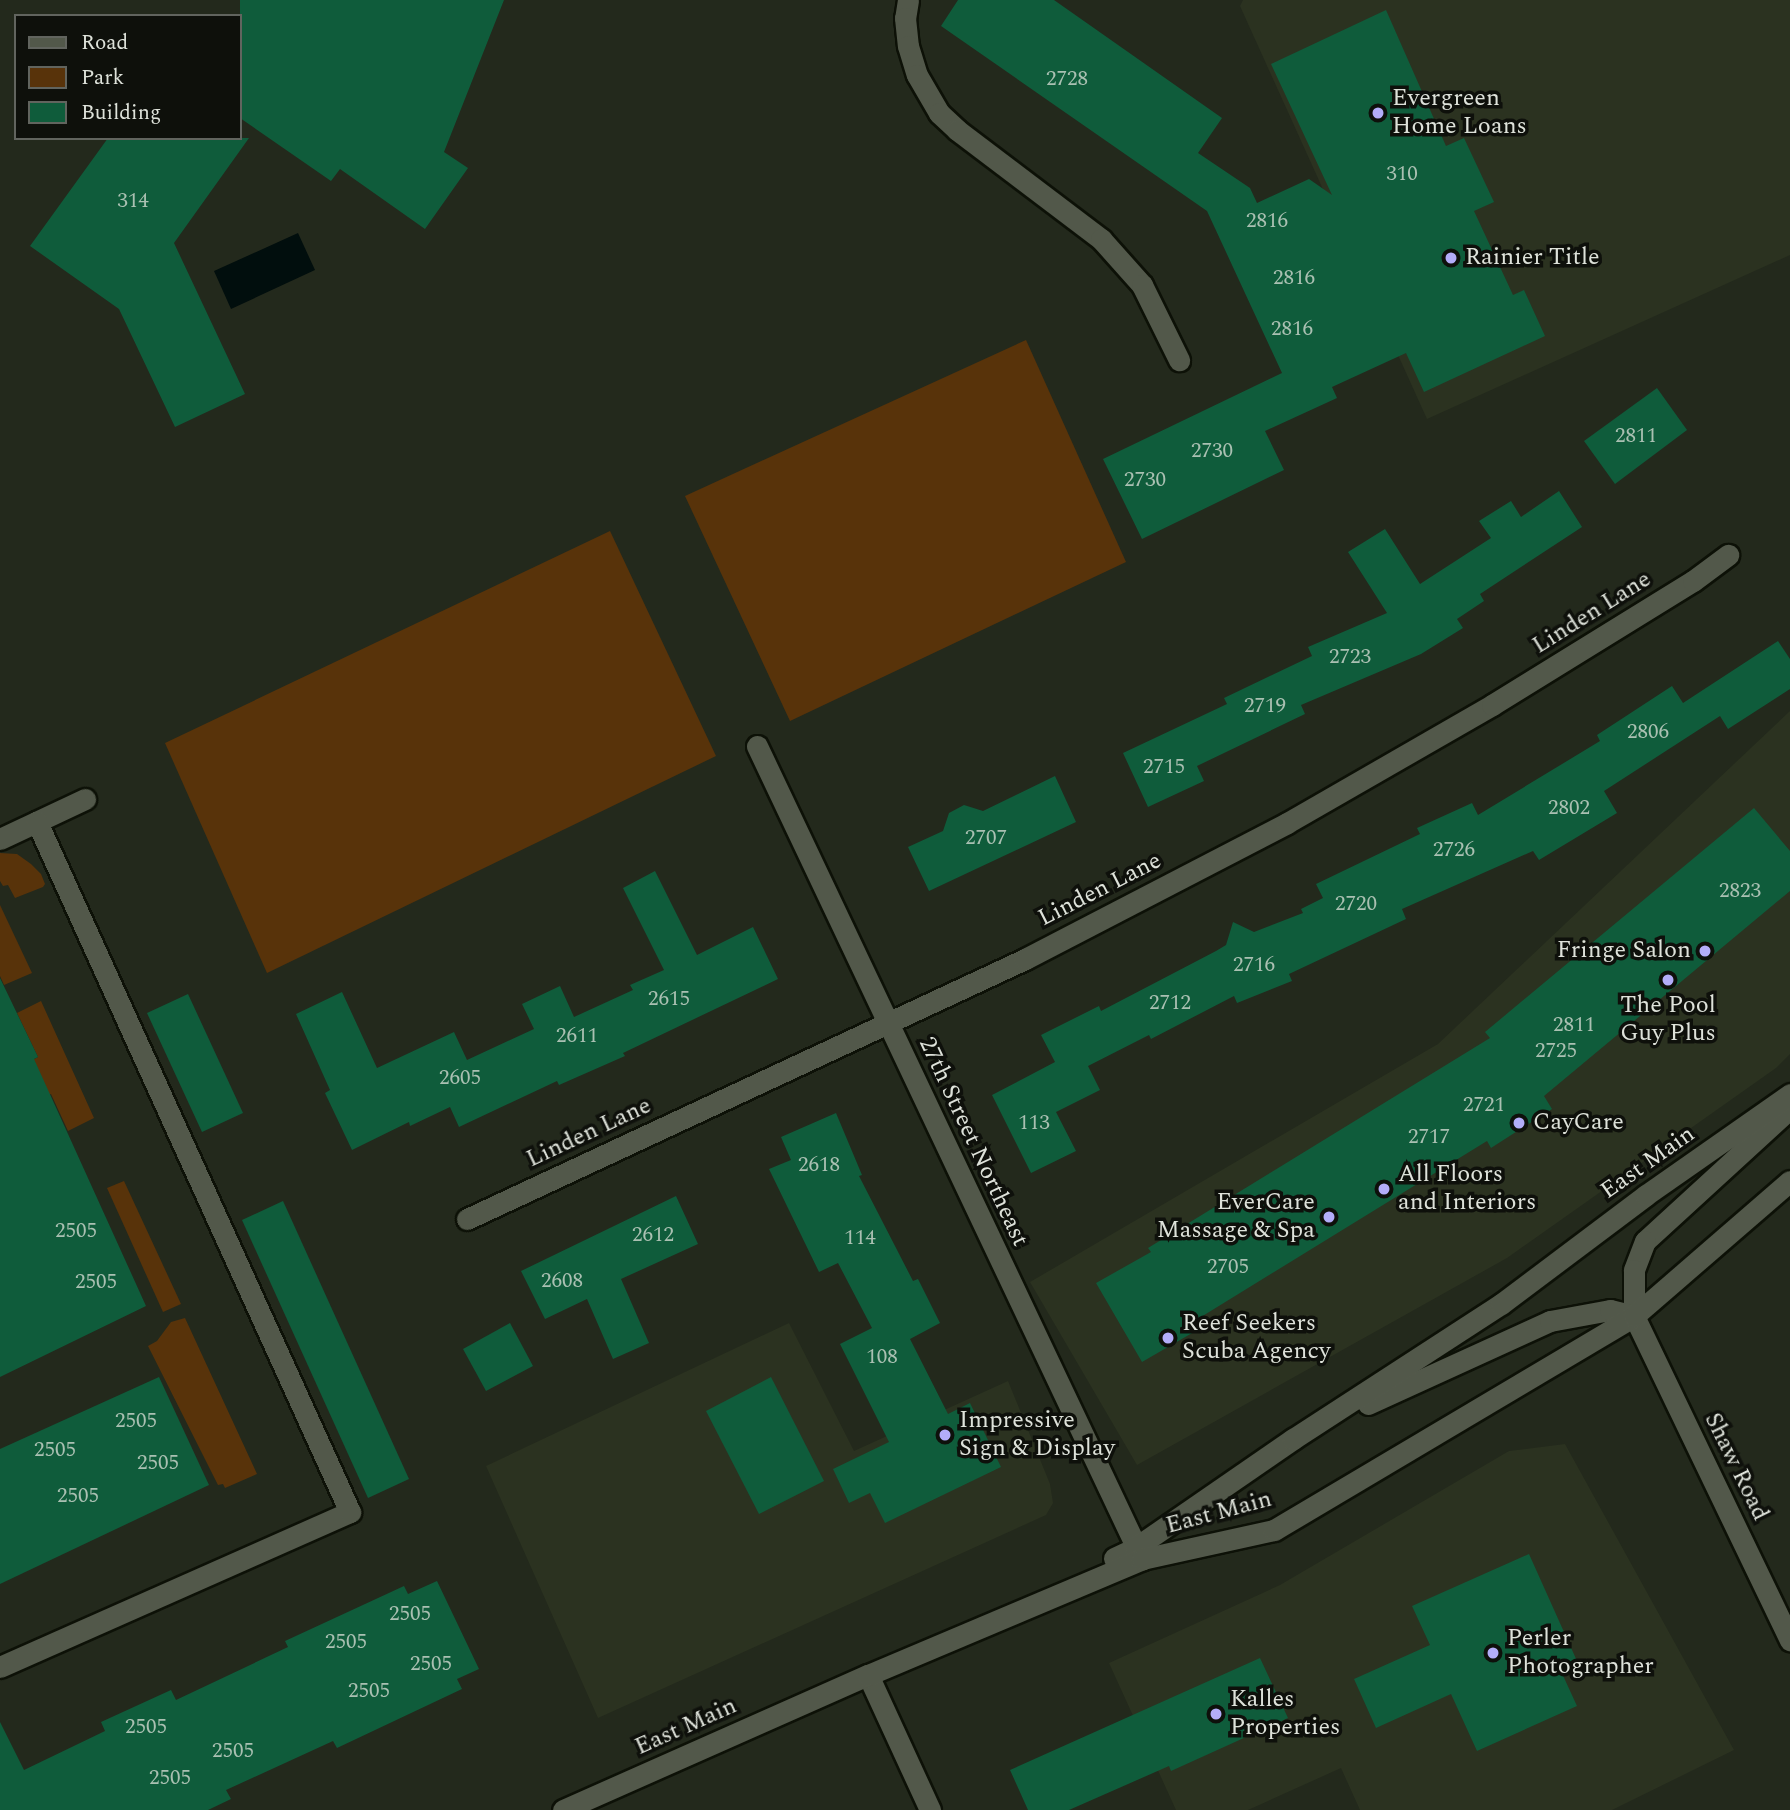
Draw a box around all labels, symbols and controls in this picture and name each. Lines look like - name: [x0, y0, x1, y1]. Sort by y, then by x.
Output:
- legend: [14, 14, 242, 140]
- text: Road: [81, 27, 128, 59]
- text: Park: [81, 62, 124, 94]
- house number: 2728: [1046, 66, 1088, 92]
- place label: Evergreen Home Loans: [1392, 85, 1527, 141]
- text: Building: [81, 97, 161, 129]
- marker: Evergreen Home Loans: [1370, 105, 1386, 121]
- house number: 310: [1386, 161, 1418, 187]
- house number: 314: [117, 188, 149, 214]
- house number: 2816: [1246, 208, 1288, 234]
- place label: Rainier Title: [1465, 244, 1600, 272]
- marker: Rainier Title: [1443, 250, 1459, 266]
- house number: 2816: [1273, 265, 1315, 291]
- house number: 2816: [1271, 316, 1313, 342]
- house number: 2811: [1615, 423, 1657, 449]
- house number: 2730: [1191, 438, 1233, 464]
- house number: 2730: [1124, 467, 1166, 493]
- street label: Linden Lane: [1527, 565, 1657, 661]
- house number: 2723: [1329, 644, 1371, 670]
- house number: 2719: [1244, 693, 1286, 719]
- house number: 2806: [1627, 719, 1669, 745]
- house number: 2715: [1143, 754, 1185, 780]
- house number: 2802: [1548, 795, 1590, 821]
- house number: 2707: [965, 825, 1007, 851]
- house number: 2726: [1433, 837, 1475, 863]
- street label: Linden Lane: [1034, 847, 1166, 933]
- house number: 2823: [1719, 878, 1761, 904]
- house number: 2720: [1335, 891, 1377, 917]
- place label: Fringe Salon: [1557, 937, 1691, 965]
- marker: Fringe Salon: [1697, 943, 1713, 959]
- house number: 2716: [1233, 952, 1275, 978]
- marker: The Pool Guy Plus: [1660, 972, 1676, 988]
- house number: 2615: [648, 986, 690, 1012]
- house number: 2712: [1149, 990, 1191, 1016]
- place label: The Pool Guy Plus: [1620, 992, 1716, 1048]
- house number: 2811: [1553, 1012, 1595, 1038]
- house number: 2611: [556, 1023, 598, 1049]
- street label: 27th Street Northeast: [912, 1033, 1034, 1251]
- house number: 2725: [1535, 1038, 1577, 1064]
- house number: 2605: [439, 1065, 481, 1091]
- street label: Linden Lane: [522, 1092, 656, 1174]
- house number: 2721: [1463, 1092, 1505, 1118]
- place label: CayCare: [1533, 1109, 1624, 1137]
- house number: 113: [1018, 1110, 1050, 1136]
- marker: CayCare: [1511, 1115, 1527, 1131]
- street label: East Main: [1595, 1120, 1701, 1206]
- house number: 2717: [1408, 1124, 1450, 1150]
- house number: 2618: [798, 1152, 840, 1178]
- place label: All Floors and Interiors: [1398, 1161, 1536, 1217]
- marker: All Floors and Interiors: [1376, 1181, 1392, 1197]
- place label: EverCare Massage & Spa: [1157, 1189, 1315, 1245]
- marker: EverCare Massage & Spa: [1321, 1209, 1337, 1225]
- house number: 2505: [55, 1218, 97, 1244]
- house number: 2612: [632, 1222, 674, 1248]
- house number: 114: [844, 1225, 876, 1251]
- house number: 2705: [1207, 1254, 1249, 1280]
- house number: 2608: [541, 1268, 583, 1294]
- house number: 2505: [75, 1269, 117, 1295]
- place label: Reef Seekers Scuba Agency: [1182, 1310, 1330, 1366]
- marker: Reef Seekers Scuba Agency: [1160, 1330, 1176, 1346]
- house number: 108: [866, 1344, 898, 1370]
- place label: Impressive Sign & Display: [959, 1407, 1115, 1463]
- house number: 2505: [115, 1408, 157, 1434]
- street label: Shaw Road: [1698, 1408, 1774, 1526]
- marker: Impressive Sign & Display: [937, 1427, 953, 1443]
- house number: 2505: [34, 1437, 76, 1463]
- house number: 2505: [137, 1450, 179, 1476]
- house number: 2505: [57, 1483, 99, 1509]
- street label: East Main: [1163, 1485, 1275, 1541]
- house number: 2505: [389, 1601, 431, 1627]
- place label: Perler Photographer: [1507, 1625, 1654, 1681]
- house number: 2505: [325, 1629, 367, 1655]
- marker: Perler Photographer: [1485, 1645, 1501, 1661]
- house number: 2505: [410, 1651, 452, 1677]
- house number: 2505: [348, 1678, 390, 1704]
- place label: Kalles Properties: [1230, 1686, 1340, 1742]
- street label: East Main: [631, 1692, 741, 1762]
- marker: Kalles Properties: [1208, 1706, 1224, 1722]
- house number: 2505: [125, 1714, 167, 1740]
- house number: 2505: [212, 1738, 254, 1764]
- house number: 2505: [149, 1765, 191, 1791]

